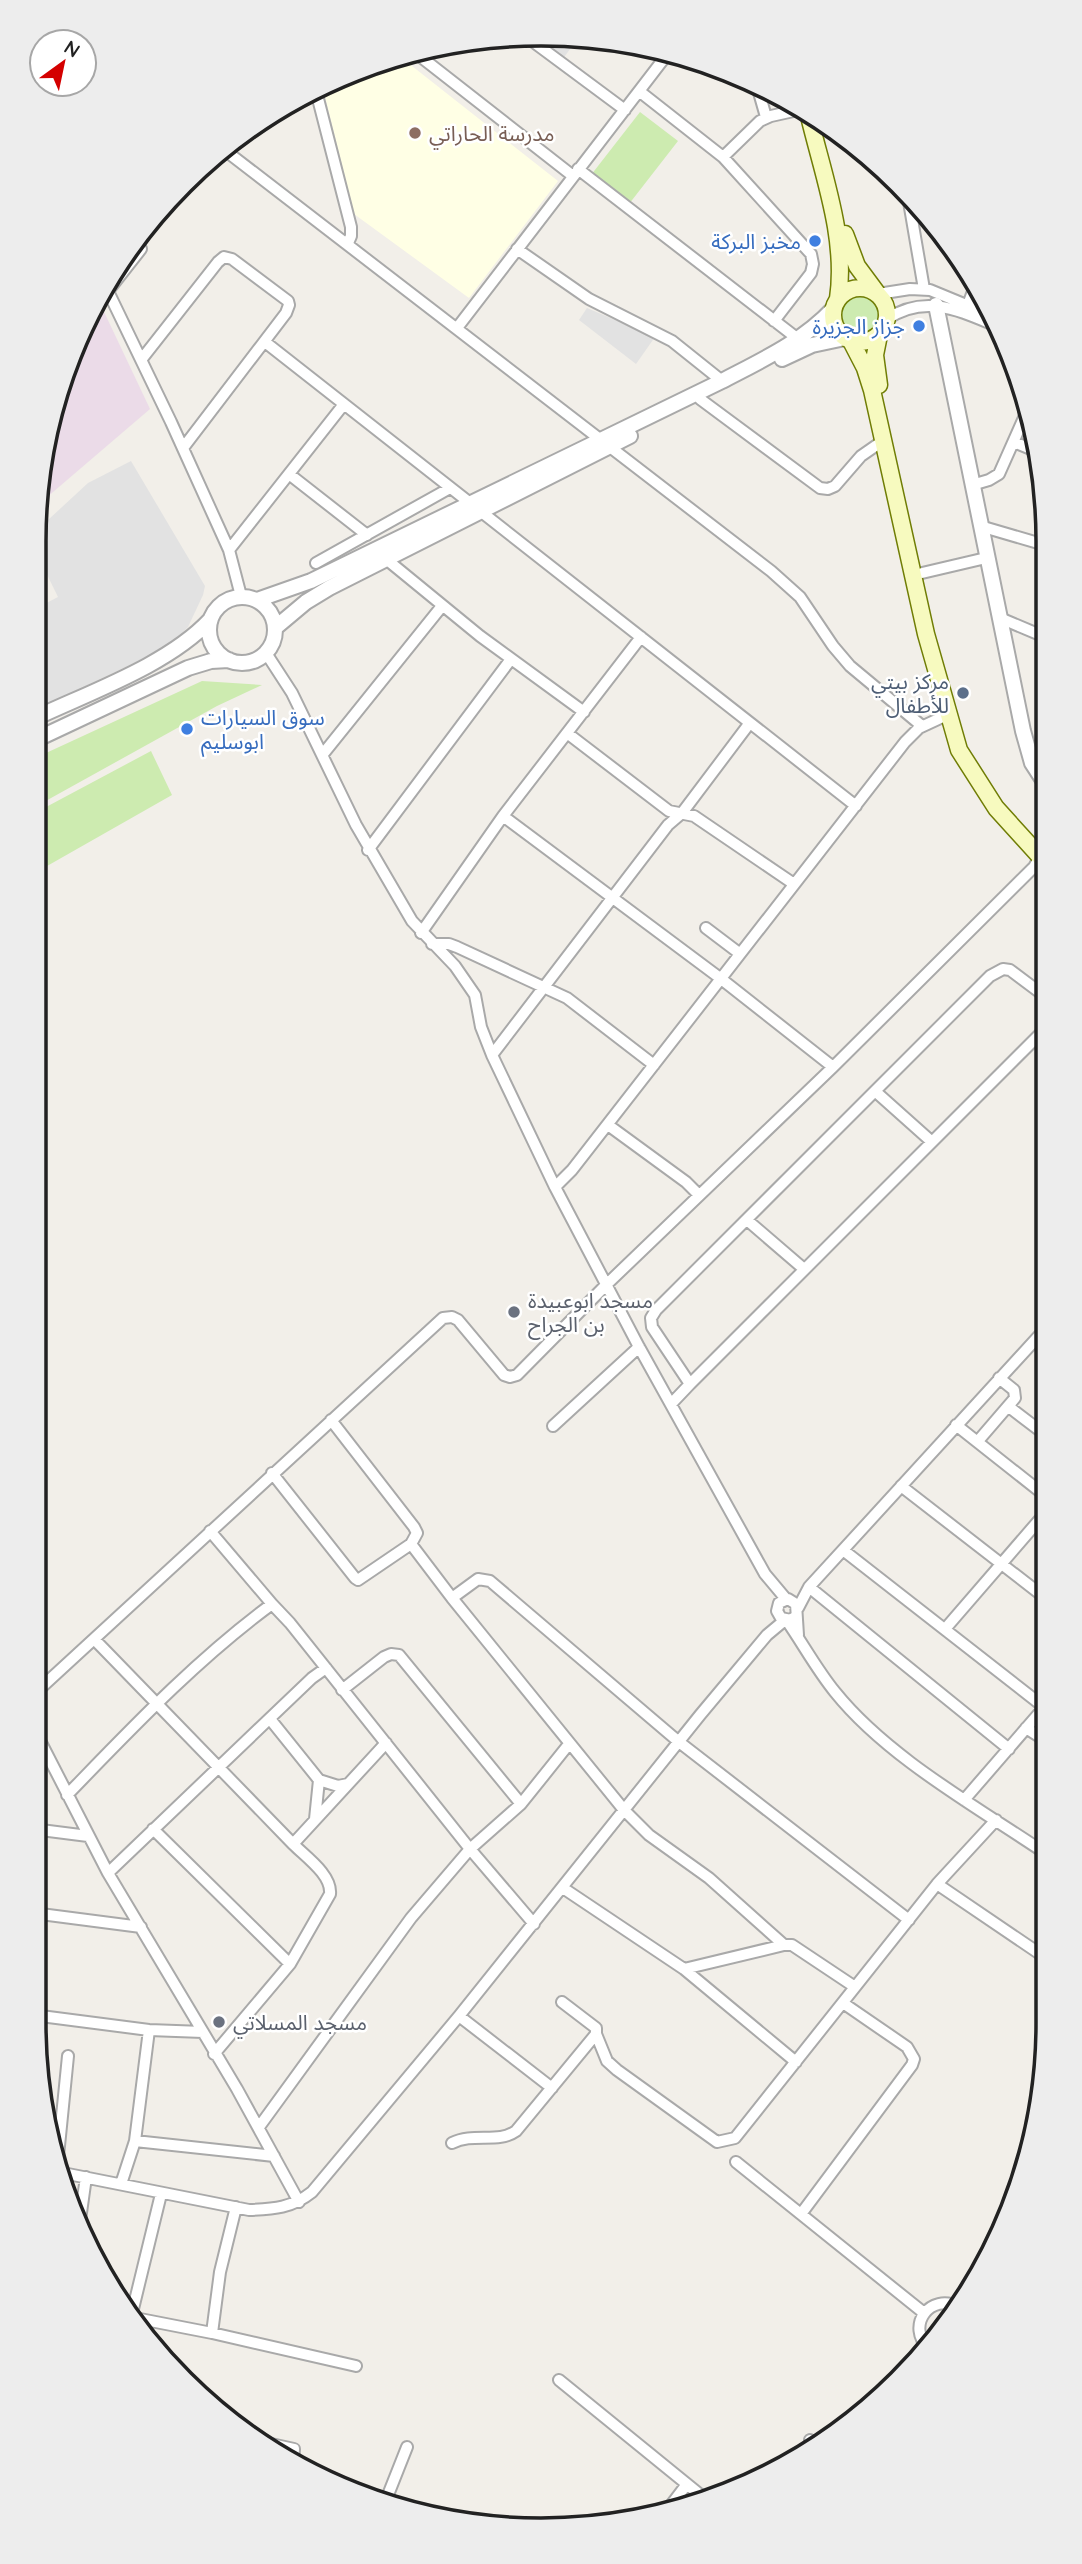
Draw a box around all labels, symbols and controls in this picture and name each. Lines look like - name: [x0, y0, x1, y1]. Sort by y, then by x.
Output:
- north arrow: [28, 28, 98, 98]
- text: N: [60, 35, 85, 63]
- place label: مدرسة الحاراتي: [429, 120, 555, 150]
- marker: مدرسة الحاراتي: [407, 125, 423, 141]
- place label: مخبز البركة: [711, 228, 801, 254]
- marker: مخبز البركة: [807, 233, 823, 249]
- place label: جزاز الجزيرة: [813, 313, 905, 339]
- marker: جزاز الجزيرة: [911, 318, 927, 334]
- place label: مركز بيتي للأطفال: [871, 668, 949, 718]
- marker: مركز بيتي للأطفال: [955, 685, 971, 701]
- place label: سوق السيارات ابوسليم: [201, 704, 325, 757]
- marker: سوق السيارات ابوسليم: [179, 721, 195, 737]
- place label: مسجد ابوعبيدة بن الجراح: [528, 1287, 653, 1340]
- marker: مسجد ابوعبيدة بن الجراح: [506, 1304, 522, 1320]
- place label: مسجد المسلاتي: [233, 2009, 367, 2039]
- marker: مسجد المسلاتي: [211, 2014, 227, 2030]

